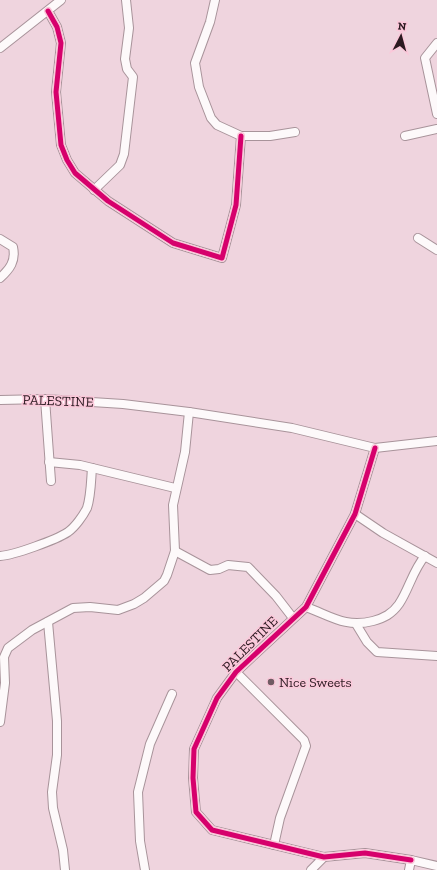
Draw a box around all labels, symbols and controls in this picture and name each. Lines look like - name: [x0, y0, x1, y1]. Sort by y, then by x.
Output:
- north arrow: [381, 16, 421, 56]
- text: N: [397, 20, 407, 34]
- street label: PALESTINE: [22, 391, 94, 411]
- street label: PALESTINE: [219, 613, 281, 675]
- place label: Nice Sweets: [279, 674, 352, 691]
- marker: Nice Sweets: [266, 677, 276, 687]

